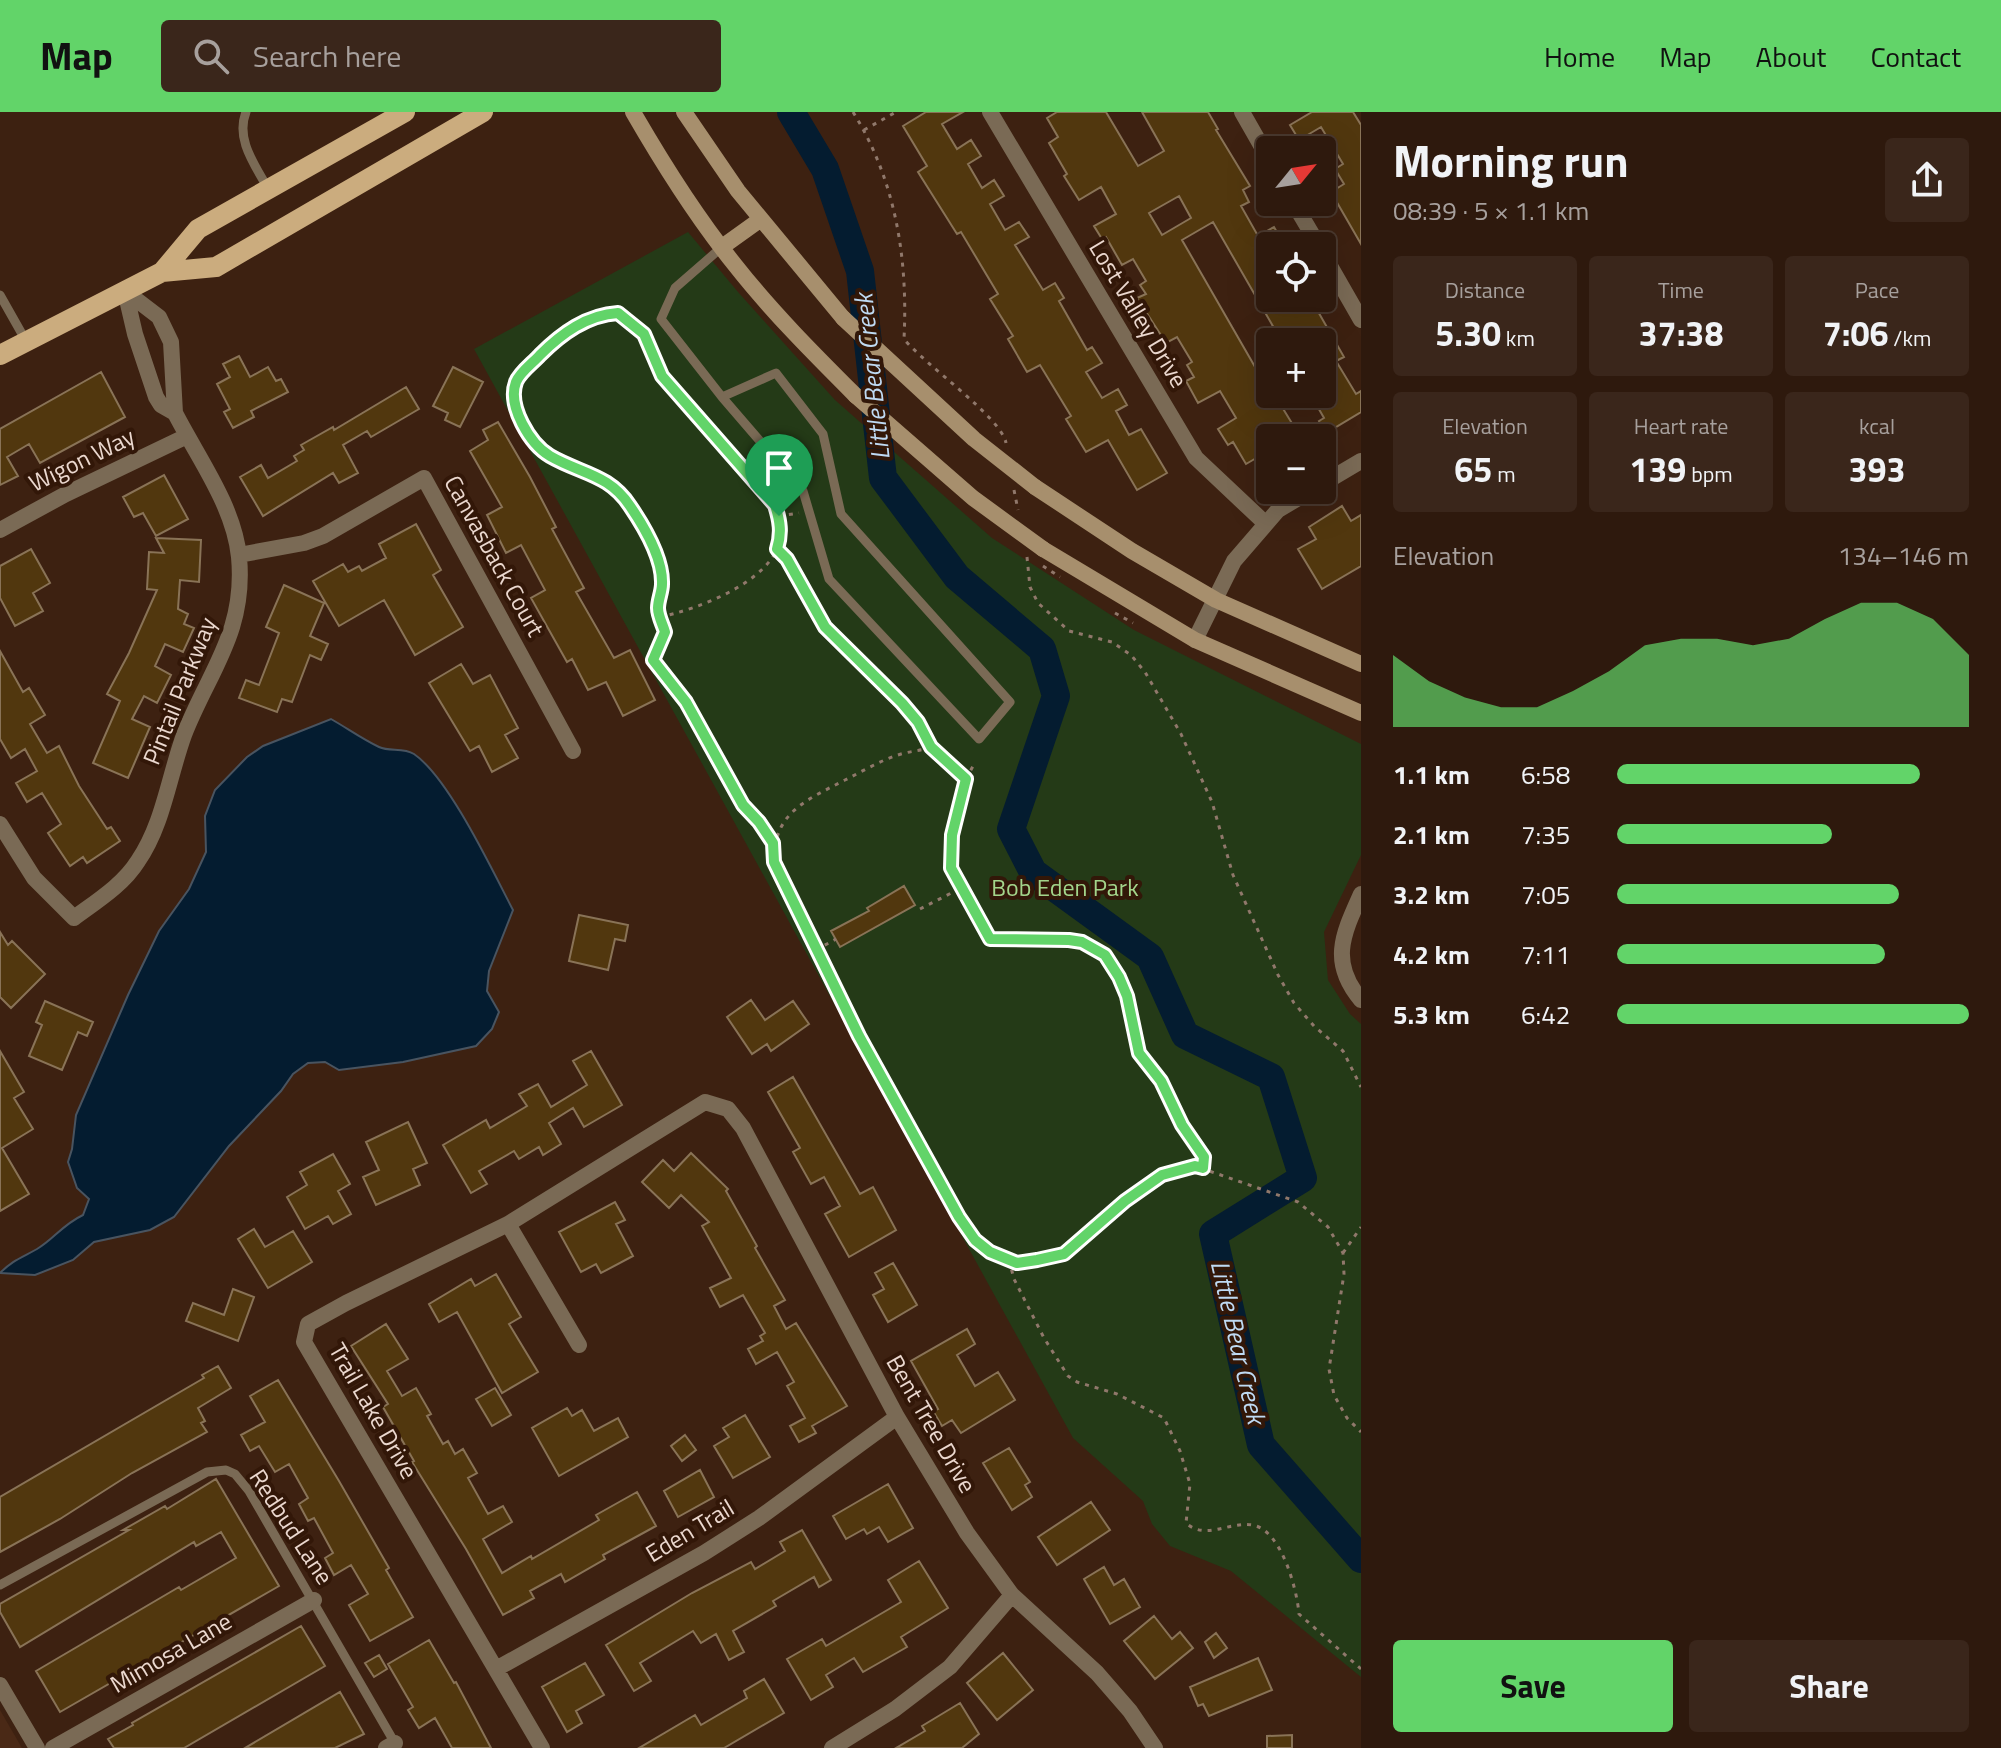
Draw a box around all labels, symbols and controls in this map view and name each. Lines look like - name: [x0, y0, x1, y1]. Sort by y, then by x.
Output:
- search box: [161, 20, 721, 92]
- text: Map: [40, 27, 113, 85]
- text: Search here: [253, 33, 402, 79]
- icon: search: [189, 34, 233, 78]
- text: Home: [1544, 35, 1615, 78]
- text: Map: [1659, 35, 1712, 78]
- text: About: [1756, 35, 1826, 78]
- text: Contact: [1870, 35, 1961, 78]
- text: Morning run: [1393, 127, 1629, 194]
- north arrow: [1256, 136, 1336, 216]
- map controls: [1256, 136, 1336, 504]
- button: share: [1885, 138, 1969, 222]
- text: 08:39 · 5 × 1.1 km: [1393, 191, 1589, 230]
- button: locate: [1256, 232, 1336, 312]
- street label: Lost Valley Drive: [1081, 233, 1197, 394]
- text: Distance: [1445, 273, 1525, 307]
- text: Time: [1658, 273, 1704, 307]
- text: Pace: [1855, 273, 1899, 307]
- water label: Little Bear Creek: [843, 289, 900, 462]
- text: 5.30: [1435, 307, 1501, 359]
- text: 37:38: [1639, 307, 1723, 359]
- text: 7:06: [1823, 307, 1888, 359]
- text: km: [1501, 321, 1535, 355]
- text: /km: [1888, 321, 1931, 355]
- button: +: [1256, 328, 1336, 408]
- text: Elevation: [1442, 409, 1528, 443]
- text: Heart rate: [1634, 409, 1728, 443]
- text: kcal: [1859, 409, 1895, 443]
- street label: Wigon Way: [22, 418, 141, 500]
- button: −: [1256, 424, 1336, 504]
- pin: [745, 434, 813, 516]
- text: 65: [1454, 443, 1492, 495]
- text: 139: [1629, 443, 1686, 495]
- text: 393: [1848, 443, 1906, 495]
- icon: arrive: [757, 446, 801, 490]
- text: m: [1492, 457, 1516, 491]
- text: bpm: [1686, 457, 1733, 491]
- street label: Canvasback Court: [436, 468, 554, 643]
- text: Elevation: [1393, 536, 1494, 575]
- text: 134–146 m: [1838, 536, 1969, 575]
- street label: Pintail Parkway: [133, 611, 225, 770]
- text: 1.1 km: [1393, 755, 1470, 794]
- text: 6:58: [1521, 755, 1570, 794]
- text: 2.1 km: [1393, 815, 1470, 854]
- text: 7:35: [1521, 815, 1570, 854]
- park label: Bob Eden Park: [991, 869, 1139, 905]
- text: 3.2 km: [1393, 875, 1470, 914]
- text: 7:05: [1521, 875, 1570, 914]
- text: 4.2 km: [1393, 935, 1470, 974]
- text: 7:11: [1521, 935, 1570, 974]
- text: 5.3 km: [1393, 995, 1470, 1034]
- text: 6:42: [1521, 995, 1570, 1034]
- water label: Little Bear Creek: [1201, 1256, 1277, 1431]
- street label: Trail Lake Drive: [320, 1336, 427, 1485]
- street label: Bent Tree Drive: [878, 1348, 986, 1499]
- street label: Redbud Lane: [241, 1462, 343, 1591]
- street label: Eden Trail: [638, 1490, 741, 1571]
- street label: Mimosa Lane: [103, 1603, 238, 1702]
- button: Save: [1393, 1640, 1673, 1732]
- button: Share: [1689, 1640, 1969, 1732]

